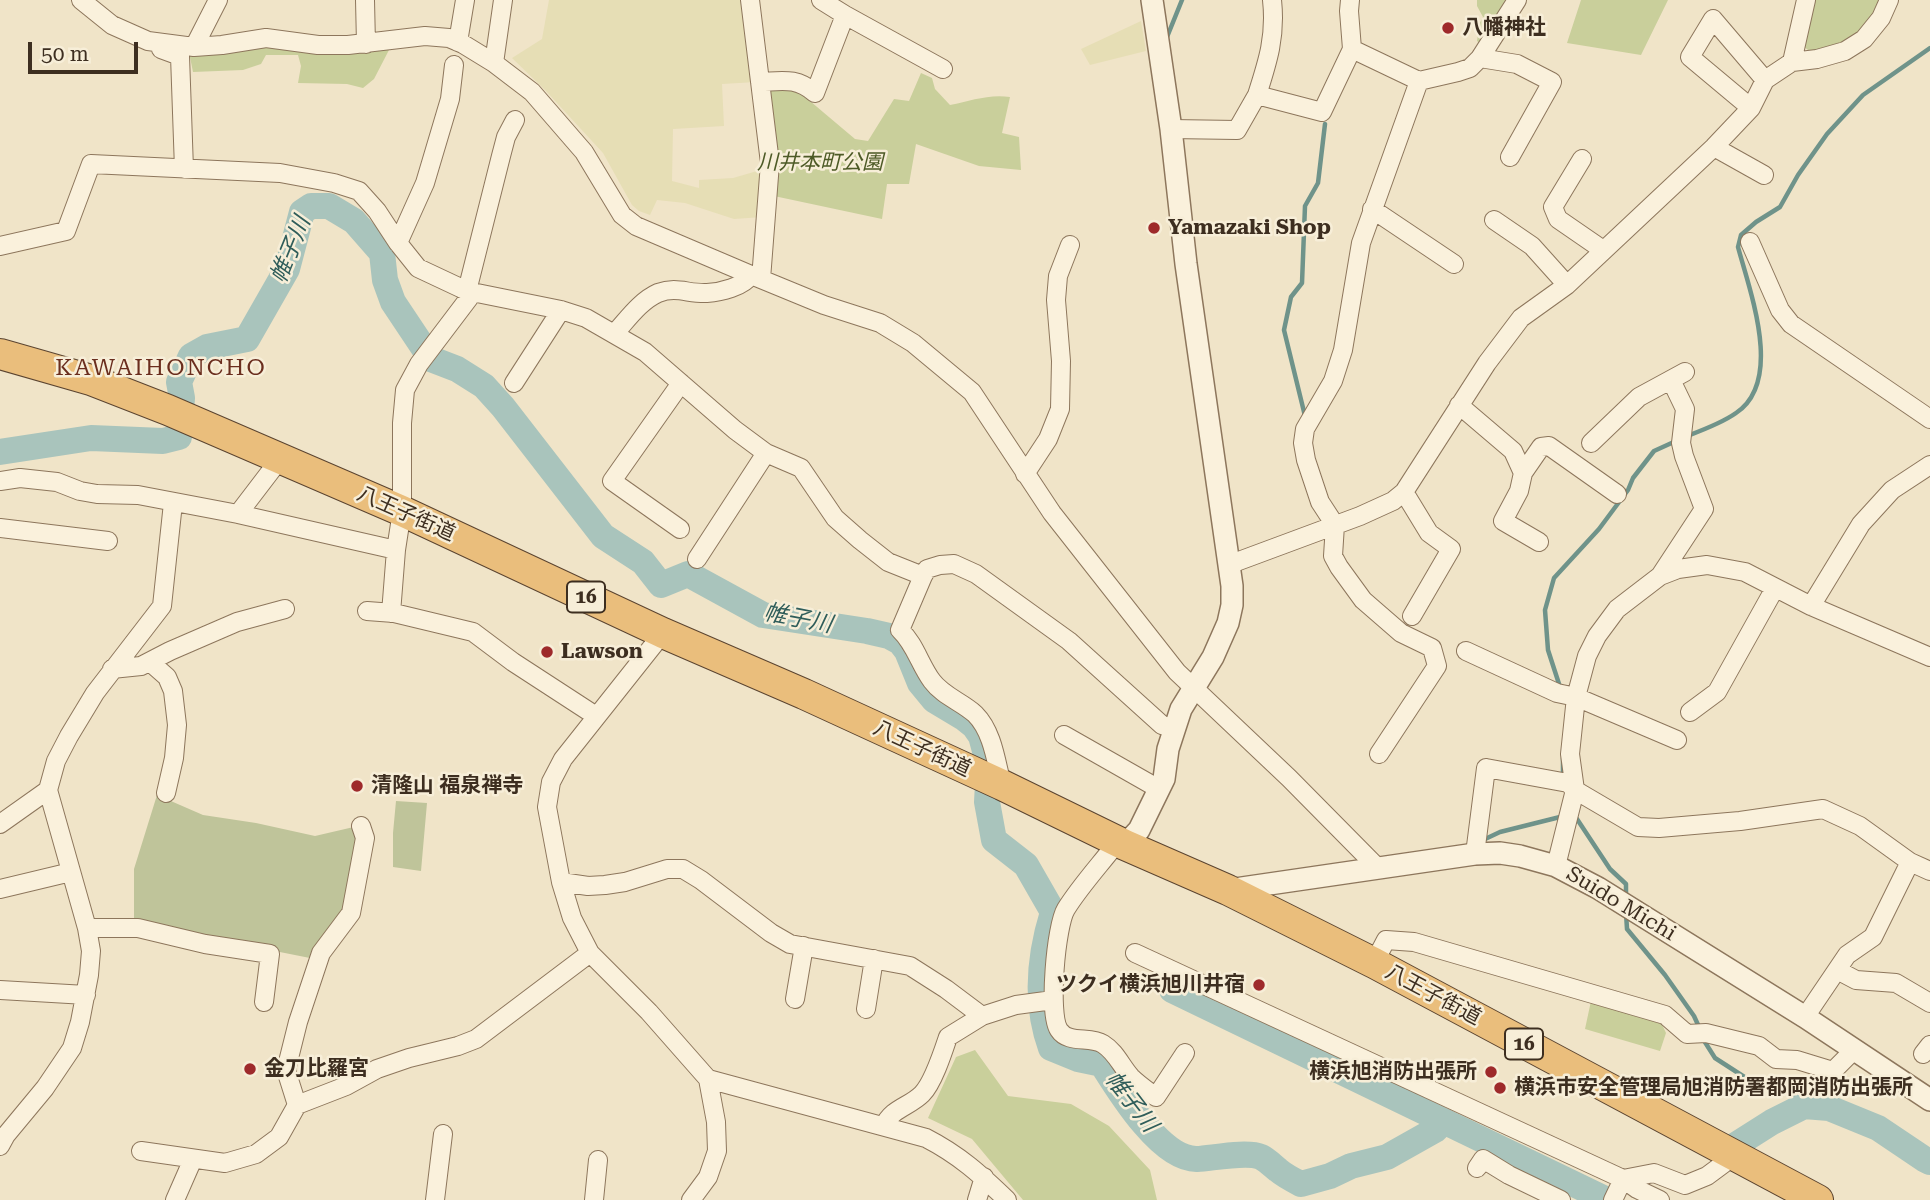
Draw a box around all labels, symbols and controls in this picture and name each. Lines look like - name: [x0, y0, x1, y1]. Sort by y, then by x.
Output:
- place label: 八幡神社: [1462, 15, 1546, 41]
- marker: 八幡神社: [1440, 20, 1456, 36]
- scale bar: [32, 28, 142, 72]
- text: 50 m: [41, 42, 89, 66]
- park label: 川井本町公園: [757, 150, 883, 176]
- water label: 帷子川: [265, 213, 317, 287]
- place label: Yamazaki Shop: [1168, 215, 1331, 241]
- marker: Yamazaki Shop: [1146, 220, 1162, 236]
- district label: KAWAIHONCHO: [57, 354, 265, 382]
- street label: 八王子街道: [353, 481, 459, 547]
- road number: 16: [567, 582, 605, 612]
- water label: 帷子川: [762, 599, 834, 639]
- place label: Lawson: [561, 639, 643, 665]
- marker: Lawson: [539, 644, 555, 660]
- street label: 八王子街道: [869, 715, 975, 783]
- place label: 清隆山 福泉禅寺: [371, 773, 523, 799]
- marker: 清隆山 福泉禅寺: [349, 778, 365, 794]
- street label: Suido Michi: [1562, 861, 1680, 947]
- street label: 八王子街道: [1381, 959, 1485, 1031]
- place label: ツクイ横浜旭川井宿: [1056, 972, 1245, 998]
- marker: ツクイ横浜旭川井宿: [1251, 977, 1267, 993]
- road number: 16: [1505, 1028, 1543, 1060]
- place label: 金刀比羅宮: [264, 1056, 369, 1082]
- place label: 横浜旭消防出張所: [1309, 1059, 1477, 1085]
- marker: 金刀比羅宮: [242, 1061, 258, 1077]
- marker: 横浜旭消防出張所: [1483, 1064, 1499, 1080]
- water label: 帷子川: [1099, 1066, 1163, 1138]
- place label: 横浜市安全管理局旭消防署都岡消防出張所: [1514, 1075, 1913, 1101]
- marker: 横浜市安全管理局旭消防署都岡消防出張所: [1492, 1080, 1508, 1096]

